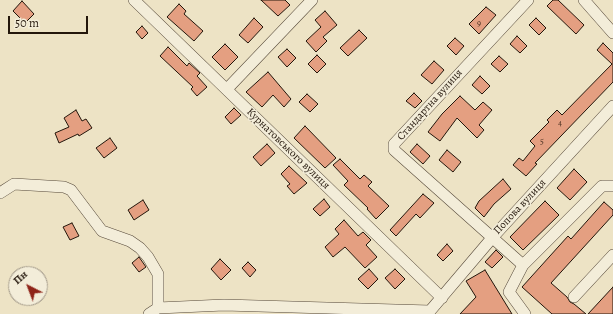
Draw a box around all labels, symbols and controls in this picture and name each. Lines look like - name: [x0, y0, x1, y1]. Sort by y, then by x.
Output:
- scale bar: [10, 8, 90, 34]
- text: 50 m: [15, 15, 39, 31]
- house number: 9: [477, 19, 481, 29]
- street label: Стандартна вулиця: [394, 67, 466, 143]
- street label: Курнатовського вулиця: [243, 106, 333, 192]
- house number: 4: [558, 118, 562, 128]
- house number: 5: [540, 137, 544, 147]
- street label: Попова вулиця: [491, 177, 549, 237]
- north arrow: [8, 266, 48, 306]
- text: Пн: [10, 267, 31, 288]

